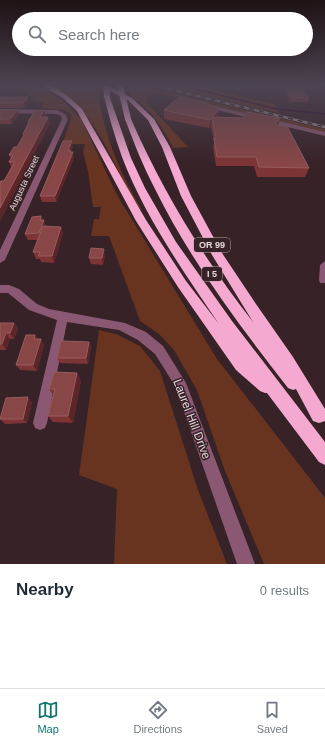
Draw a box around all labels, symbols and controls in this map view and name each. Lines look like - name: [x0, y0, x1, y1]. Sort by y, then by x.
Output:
- search box: [12, 12, 313, 56]
- icon: search: [26, 23, 48, 45]
- text: Search here: [58, 26, 140, 43]
- street label: Augusta Street: [7, 153, 41, 212]
- road number: OR 99: [194, 238, 230, 252]
- road number: I 5: [202, 267, 222, 281]
- street label: Laurel Hill Drive: [170, 377, 214, 461]
- text: Nearby: [16, 580, 74, 599]
- text: 0 results: [260, 583, 309, 598]
- tab: Map: [37, 699, 59, 735]
- tab: Directions: [133, 699, 182, 735]
- tab: Saved: [257, 699, 288, 735]

